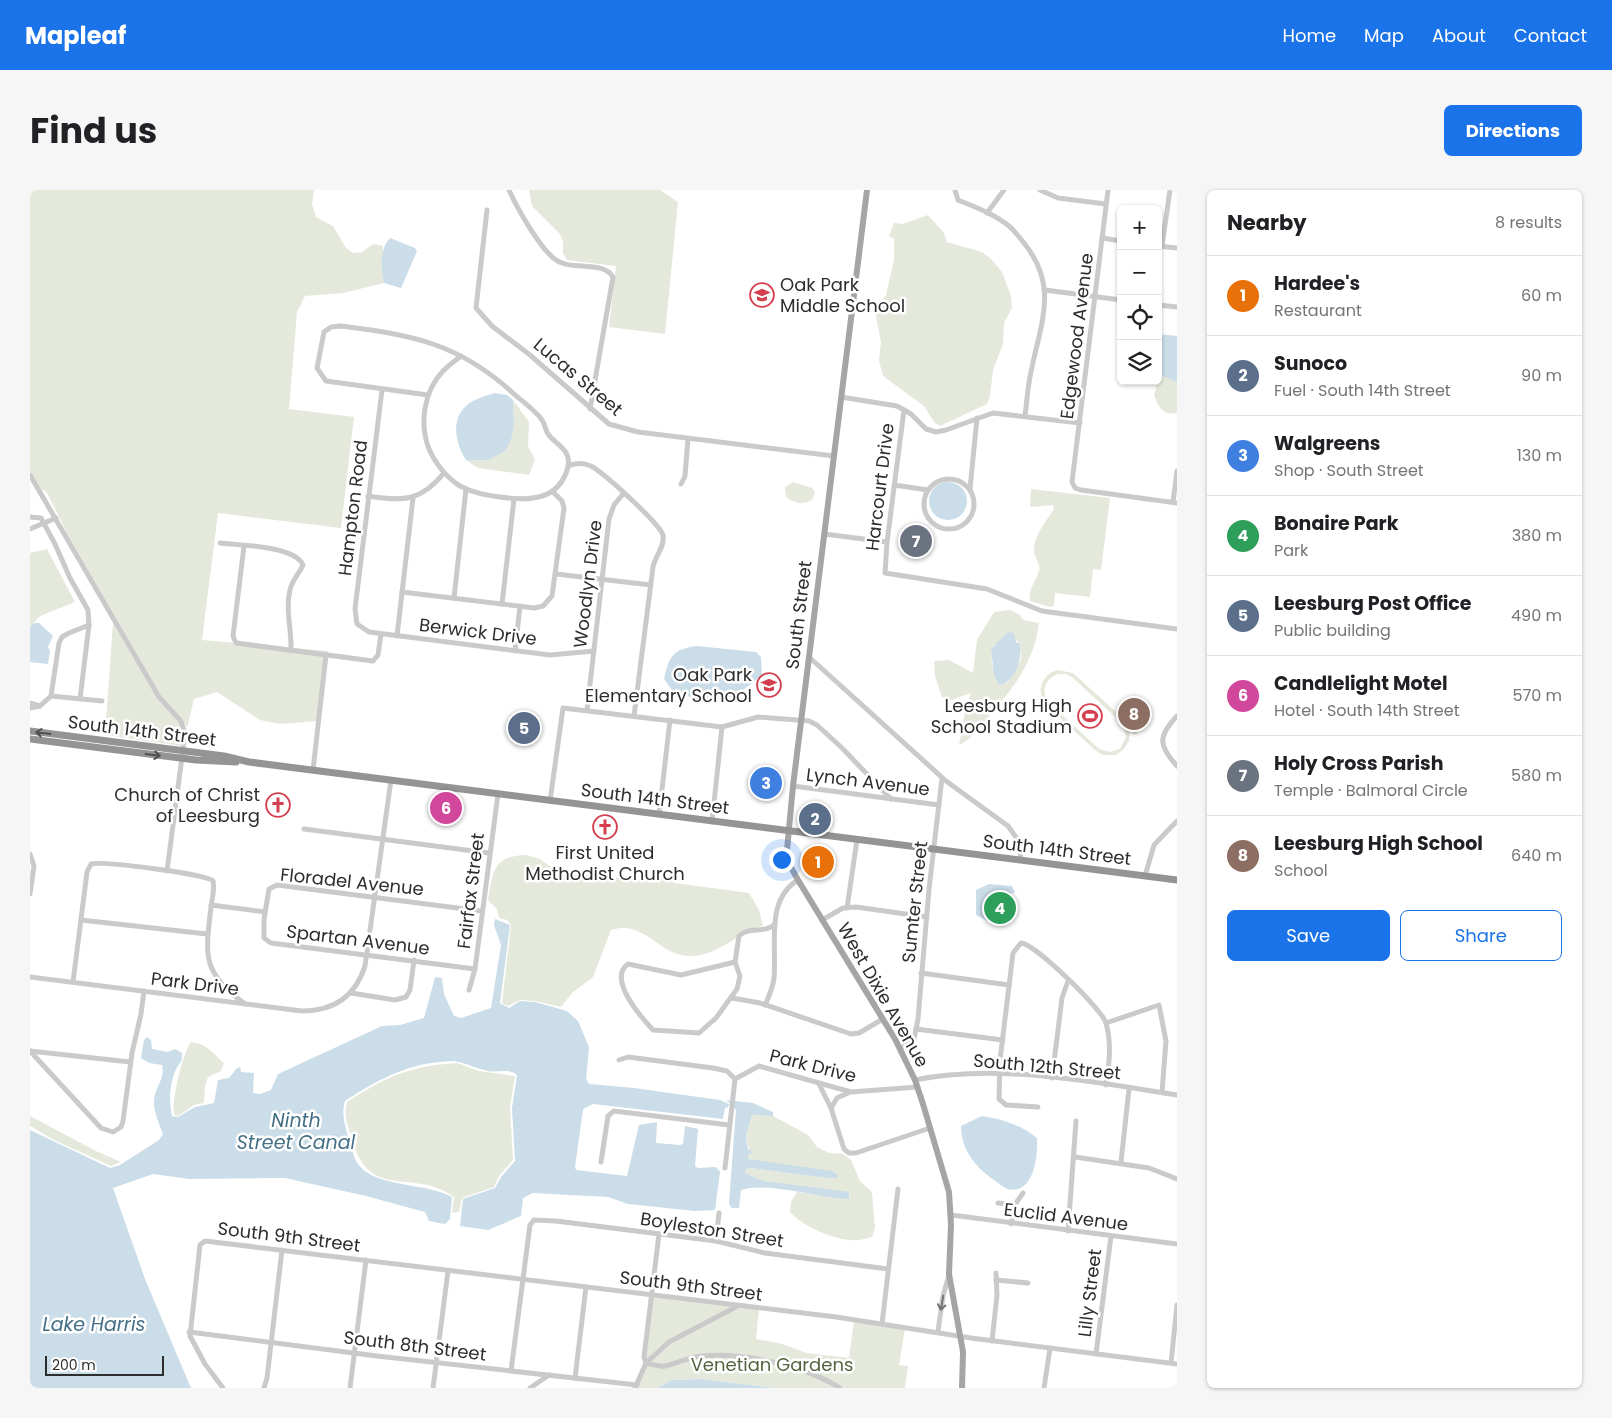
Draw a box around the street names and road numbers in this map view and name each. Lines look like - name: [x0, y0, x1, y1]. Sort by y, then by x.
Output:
- street label: Edgewood Avenue: [1054, 251, 1099, 420]
- street label: Lucas Street: [528, 332, 628, 421]
- street label: Harcourt Drive: [859, 422, 900, 552]
- street label: Hampton Road: [332, 439, 373, 577]
- street label: Woodlyn Drive: [567, 518, 608, 649]
- street label: South Street: [779, 559, 818, 671]
- street label: Berwick Drive: [418, 612, 538, 651]
- street label: South 14th Street: [67, 709, 218, 752]
- street label: Lynch Avenue: [805, 762, 931, 801]
- street label: South 14th Street: [580, 777, 731, 820]
- street label: South 14th Street: [982, 828, 1133, 871]
- street label: Fairfax Street: [451, 832, 490, 950]
- street label: Sumter Street: [896, 840, 933, 964]
- street label: Floradel Avenue: [279, 862, 425, 901]
- street label: Spartan Avenue: [285, 918, 431, 961]
- street label: West Dixie Avenue: [832, 918, 935, 1072]
- street label: Park Drive: [150, 966, 241, 1001]
- street label: Park Drive: [767, 1043, 859, 1088]
- street label: South 12th Street: [972, 1048, 1122, 1085]
- street label: Euclid Avenue: [1002, 1196, 1130, 1237]
- street label: Boyleston Street: [639, 1206, 786, 1253]
- street label: South 9th Street: [216, 1215, 362, 1258]
- street label: Lilly Street: [1072, 1247, 1107, 1338]
- street label: South 9th Street: [618, 1264, 764, 1307]
- street label: South 8th Street: [342, 1324, 488, 1367]

